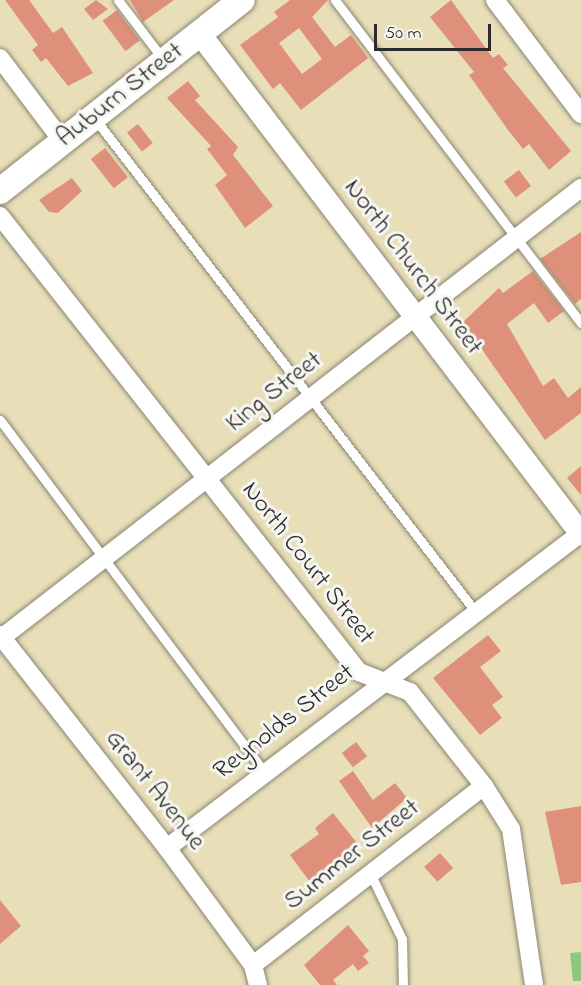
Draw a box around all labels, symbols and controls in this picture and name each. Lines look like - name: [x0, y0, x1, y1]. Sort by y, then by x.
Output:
- scale bar: [377, 12, 494, 50]
- text: 50 m: [385, 21, 422, 47]
- street label: Auburn Street: [51, 37, 191, 155]
- street label: North Church Street: [336, 174, 488, 362]
- street label: King Street: [221, 346, 329, 440]
- street label: North Court Street: [234, 476, 380, 652]
- street label: Reynolds Street: [208, 658, 362, 788]
- street label: Grant Avenue: [97, 725, 211, 857]
- street label: Summer Street: [279, 793, 427, 919]

